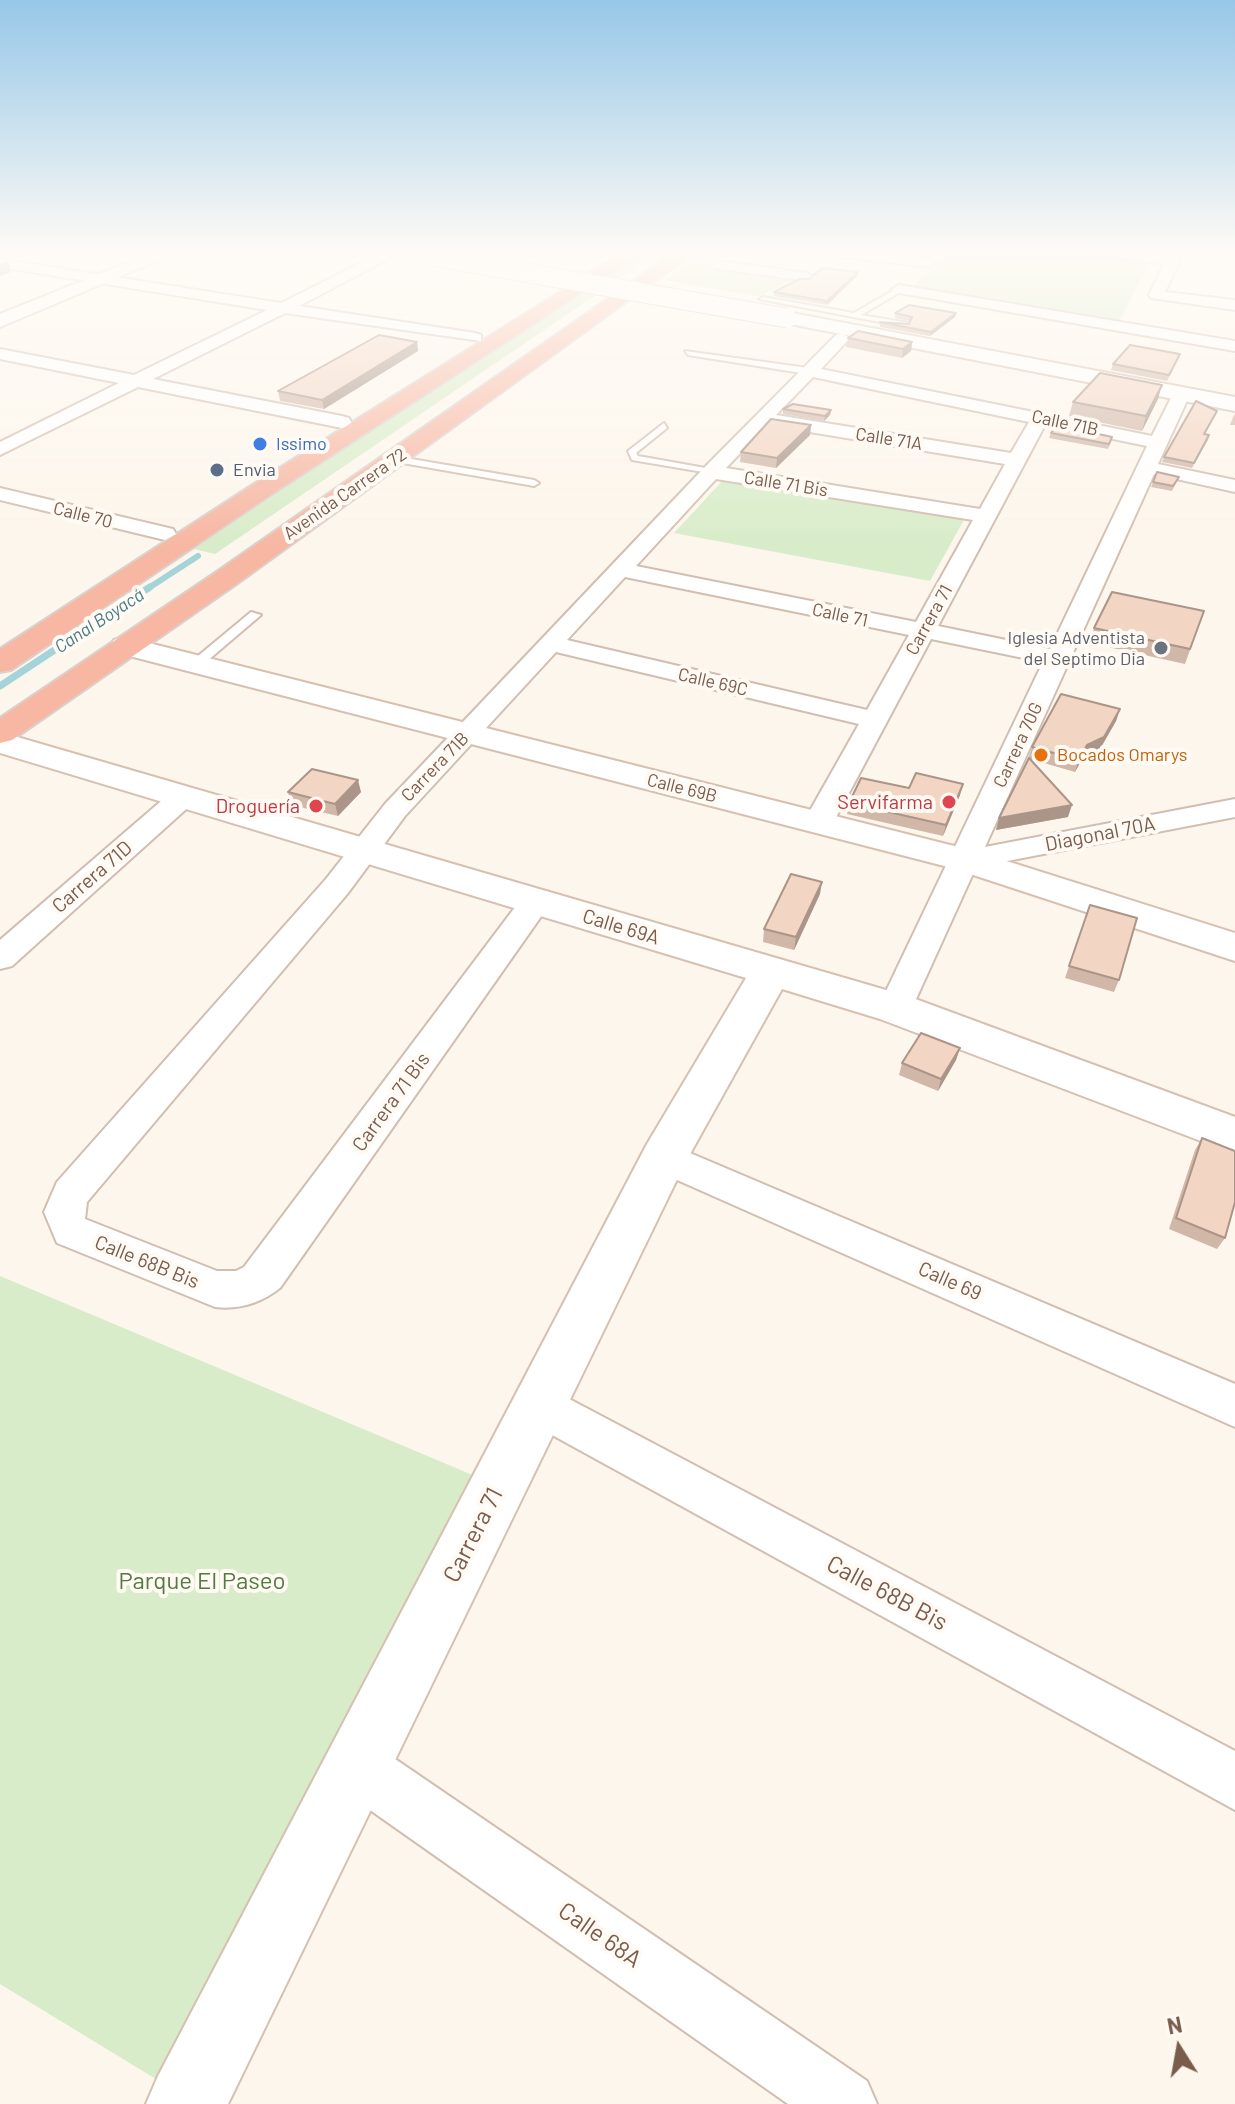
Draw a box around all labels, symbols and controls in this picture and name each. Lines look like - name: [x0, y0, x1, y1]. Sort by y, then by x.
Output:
- street label: Calle 71B: [1030, 405, 1100, 441]
- street label: Calle 71A: [854, 423, 924, 455]
- place label: Issimo: [276, 433, 327, 455]
- marker: Issimo: [251, 435, 269, 453]
- street label: Avenida Carrera 72: [279, 443, 411, 545]
- place label: Envia: [233, 459, 276, 481]
- marker: Envia: [208, 461, 226, 479]
- street label: Calle 71 Bis: [743, 467, 829, 501]
- street label: Calle 70: [51, 497, 115, 533]
- street label: Carrera 71: [901, 581, 957, 659]
- water label: Canal Boyacá: [50, 584, 148, 658]
- street label: Calle 71: [810, 599, 870, 631]
- place label: Iglesia Adventista del Septimo Dia: [1007, 627, 1145, 670]
- marker: Iglesia Adventista del Septimo Dia: [1152, 639, 1170, 657]
- street label: Calle 69C: [676, 663, 750, 701]
- street label: Carrera 70G: [989, 699, 1047, 791]
- street label: Carrera 71B: [397, 728, 473, 806]
- place label: Bocados Omarys: [1057, 744, 1187, 766]
- marker: Bocados Omarys: [1032, 746, 1050, 764]
- street label: Calle 69B: [645, 769, 719, 807]
- place label: Servifarma: [837, 790, 933, 814]
- marker: Servifarma: [940, 793, 958, 811]
- place label: Droguería: [216, 794, 300, 818]
- marker: Droguería: [307, 797, 325, 815]
- street label: Diagonal 70A: [1043, 812, 1157, 856]
- street label: Carrera 71D: [47, 836, 137, 918]
- street label: Calle 69A: [580, 904, 662, 950]
- street label: Carrera 71 Bis: [347, 1048, 435, 1156]
- street label: Calle 68B Bis: [91, 1230, 203, 1294]
- street label: Calle 69: [915, 1256, 985, 1306]
- street label: Carrera 71: [437, 1483, 509, 1587]
- street label: Calle 68B Bis: [822, 1549, 952, 1637]
- park label: Parque El Paseo: [118, 1567, 286, 1595]
- street label: Calle 68A: [553, 1896, 647, 1974]
- north arrow: [1139, 2008, 1219, 2088]
- text: N: [1165, 2010, 1184, 2039]

